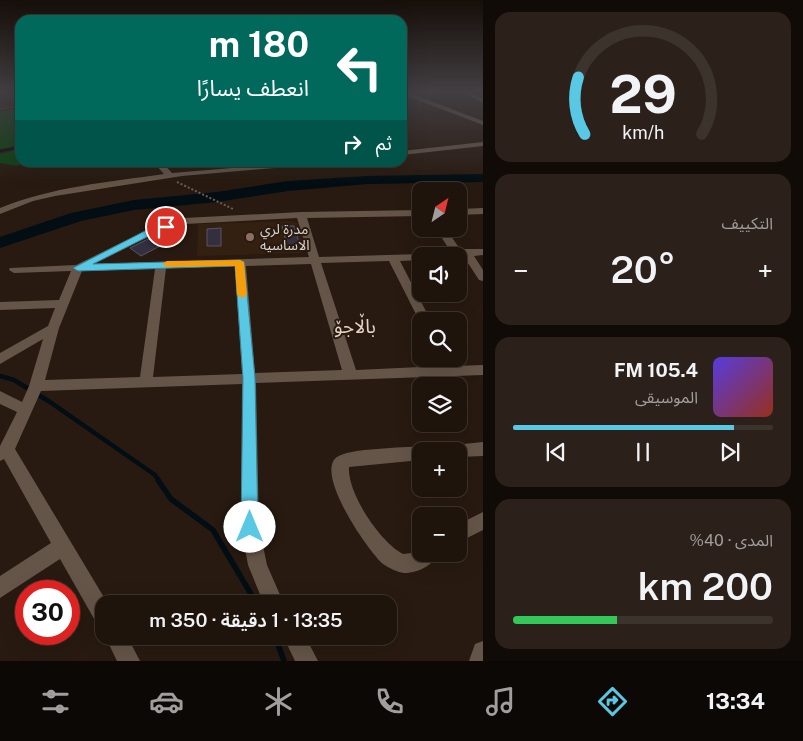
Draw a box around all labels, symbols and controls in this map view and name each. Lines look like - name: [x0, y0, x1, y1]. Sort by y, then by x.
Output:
- text: 180 m: [209, 24, 309, 65]
- icon: left: [327, 35, 392, 100]
- text: 29: [609, 64, 677, 125]
- text: انعطف يسارًا: [197, 75, 309, 101]
- text: km/h: [622, 122, 664, 143]
- icon: right: [338, 130, 366, 158]
- text: ثم: [376, 132, 392, 154]
- north arrow: [412, 182, 468, 238]
- map controls: [412, 182, 467, 562]
- pin: [145, 206, 187, 248]
- icon: arrive: [152, 213, 180, 241]
- text: التكييف: [721, 214, 773, 233]
- place label: مدرة لري الاساسیه: [260, 221, 310, 253]
- marker: مدرة لري الاساسیه: [244, 231, 256, 243]
- button: sound: [412, 247, 467, 302]
- text: 20°: [610, 247, 676, 292]
- text: −: [513, 254, 529, 287]
- text: +: [757, 254, 773, 287]
- button: search: [412, 312, 467, 367]
- district label: باڵاجۆ: [334, 313, 376, 338]
- text: 105.4 FM: [614, 359, 698, 381]
- button: layers: [412, 377, 467, 432]
- text: الموسيقى: [635, 388, 698, 407]
- icon: previous: [542, 438, 570, 466]
- icon: pause: [629, 438, 657, 466]
- icon: next: [716, 438, 744, 466]
- button: +: [412, 442, 467, 497]
- position arrow: [223, 500, 275, 552]
- button: −: [412, 507, 467, 562]
- text: المدى · 40%: [689, 531, 773, 550]
- text: 200 km: [638, 564, 773, 609]
- speed limit sign: 30: [15, 580, 80, 645]
- text: 13:35 · 1 دقيقة · 350 m: [149, 609, 343, 631]
- icon: filters: [38, 684, 73, 719]
- icon: car: [149, 684, 184, 719]
- icon: climate: [261, 684, 296, 719]
- icon: phone: [372, 684, 407, 719]
- icon: music: [483, 684, 518, 719]
- icon: directions: [595, 684, 630, 719]
- text: 13:34: [706, 688, 765, 714]

